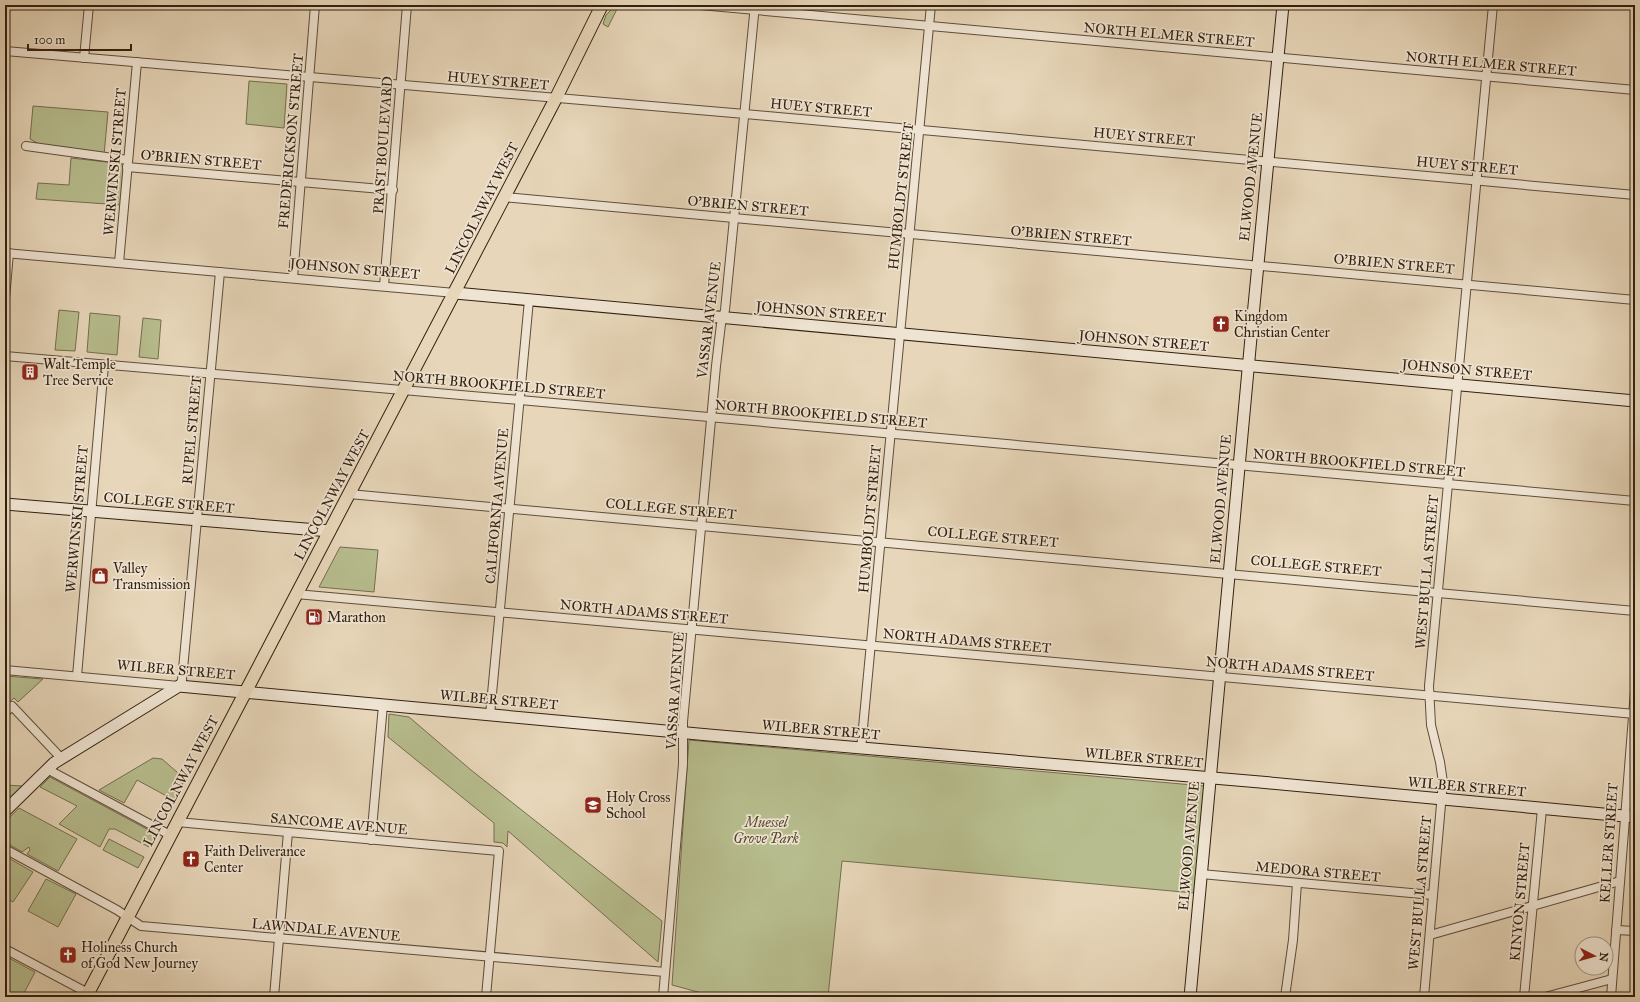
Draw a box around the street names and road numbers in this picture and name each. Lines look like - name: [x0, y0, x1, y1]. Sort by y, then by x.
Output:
- street label: NORTH ELMER STREET: [1083, 19, 1256, 51]
- street label: NORTH ELMER STREET: [1405, 48, 1578, 80]
- street label: FREDERICKSON STREET: [275, 52, 307, 229]
- street label: HUEY STREET: [446, 68, 550, 94]
- street label: PRAST BOULEVARD: [370, 75, 396, 215]
- street label: WERWINSKI STREET: [100, 87, 130, 236]
- street label: HUEY STREET: [769, 95, 873, 121]
- street label: ELWOOD AVENUE: [1236, 112, 1266, 242]
- street label: HUMBOLDT STREET: [885, 121, 917, 271]
- street label: HUEY STREET: [1092, 124, 1196, 150]
- street label: LINCOLNWAY WEST: [442, 139, 523, 276]
- street label: O'BRIEN STREET: [140, 146, 263, 174]
- street label: HUEY STREET: [1415, 153, 1519, 179]
- street label: O'BRIEN STREET: [687, 192, 810, 220]
- street label: O'BRIEN STREET: [1010, 222, 1133, 250]
- street label: O'BRIEN STREET: [1333, 250, 1456, 278]
- street label: JOHNSON STREET: [287, 255, 421, 284]
- street label: VASSAR AVENUE: [693, 261, 725, 380]
- street label: JOHNSON STREET: [753, 298, 887, 327]
- street label: JOHNSON STREET: [1076, 327, 1210, 356]
- street label: JOHNSON STREET: [1399, 356, 1533, 385]
- street label: NORTH BROOKFIELD STREET: [392, 367, 606, 403]
- street label: RUPEL STREET: [179, 375, 205, 485]
- street label: NORTH BROOKFIELD STREET: [714, 396, 928, 432]
- street label: LINCOLNWAY WEST: [290, 427, 374, 563]
- street label: CALIFORNIA AVENUE: [482, 427, 512, 585]
- street label: ELWOOD AVENUE: [1207, 434, 1235, 564]
- street label: WERWINSKI STREET: [62, 444, 92, 593]
- street label: HUMBOLDT STREET: [855, 444, 885, 594]
- street label: NORTH BROOKFIELD STREET: [1252, 445, 1466, 481]
- street label: COLLEGE STREET: [103, 489, 235, 517]
- street label: WEST BULLA STREET: [1412, 494, 1442, 650]
- street label: COLLEGE STREET: [605, 495, 737, 523]
- street label: COLLEGE STREET: [927, 523, 1059, 551]
- street label: COLLEGE STREET: [1250, 552, 1382, 580]
- street label: NORTH ADAMS STREET: [559, 596, 729, 628]
- street label: NORTH ADAMS STREET: [882, 625, 1052, 657]
- street label: VASSAR AVENUE: [662, 632, 688, 751]
- street label: NORTH ADAMS STREET: [1205, 653, 1375, 685]
- street label: WILBER STREET: [116, 656, 236, 684]
- street label: WILBER STREET: [439, 686, 559, 714]
- street label: LINCOLNWAY WEST: [139, 713, 223, 849]
- street label: WILBER STREET: [761, 716, 881, 744]
- street label: WILBER STREET: [1084, 744, 1204, 772]
- street label: WILBER STREET: [1407, 773, 1527, 801]
- street label: ELWOOD AVENUE: [1175, 781, 1203, 911]
- street label: KELLER STREET: [1596, 782, 1622, 904]
- street label: SANCOME AVENUE: [270, 810, 408, 838]
- street label: WEST BULLA STREET: [1405, 815, 1435, 971]
- street label: KINYON STREET: [1506, 842, 1534, 962]
- street label: MEDORA STREET: [1255, 858, 1382, 886]
- street label: LAWNDALE AVENUE: [251, 915, 401, 945]

